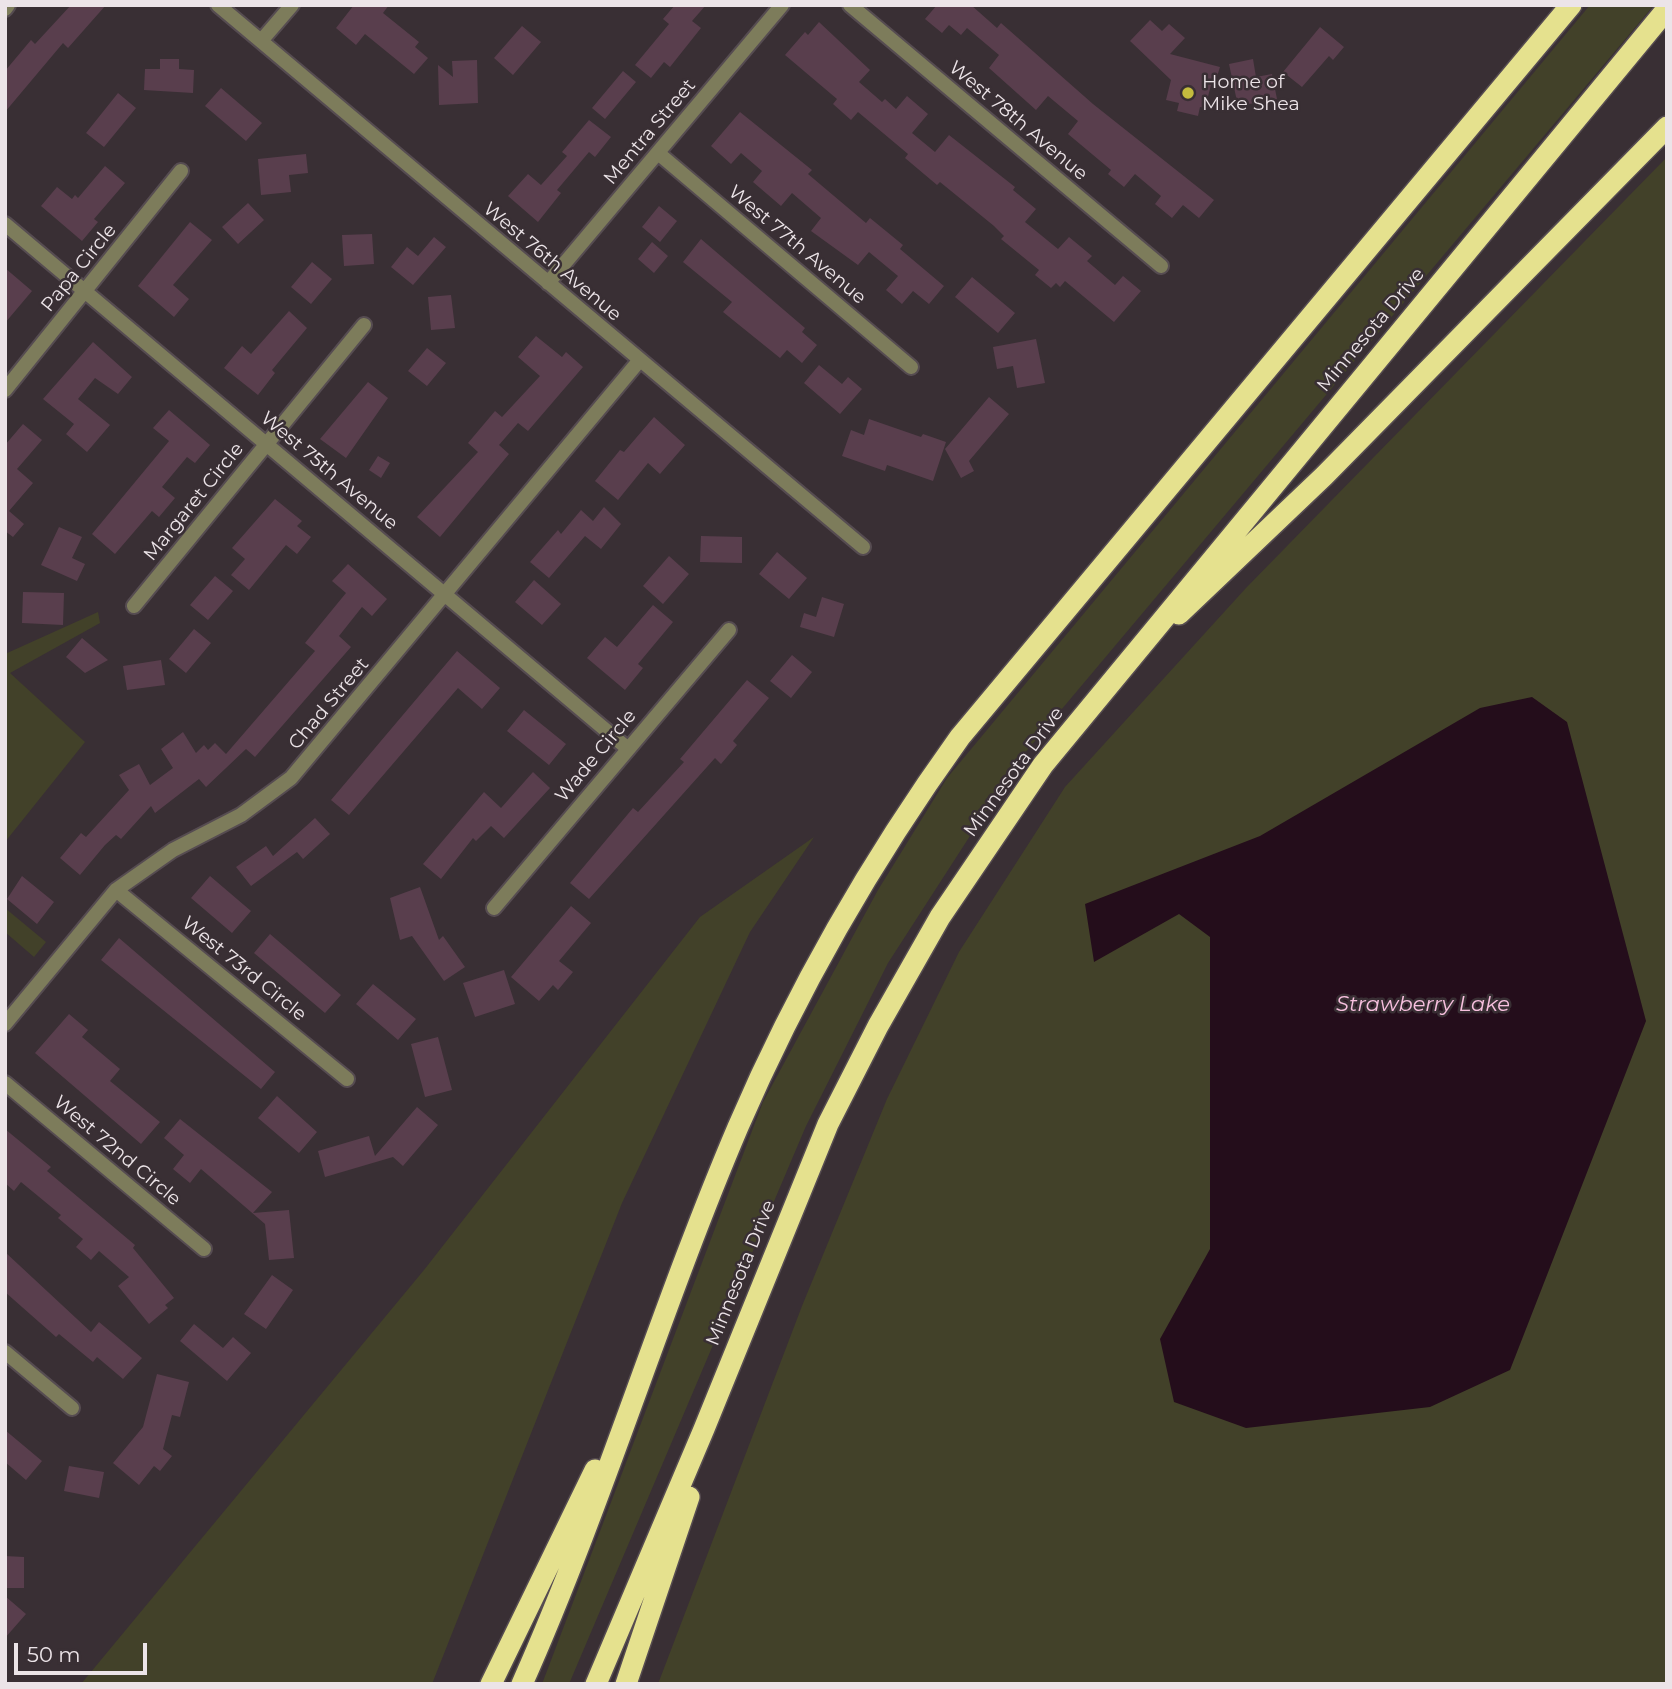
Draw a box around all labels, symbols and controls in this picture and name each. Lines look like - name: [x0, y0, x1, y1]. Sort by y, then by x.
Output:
- street label: West 78th Avenue: [944, 56, 1092, 186]
- place label: Home of Mike Shea: [1202, 71, 1300, 115]
- street label: Mentra Street: [599, 75, 701, 189]
- marker: Home of Mike Shea: [1180, 85, 1196, 101]
- street label: West 77th Avenue: [723, 181, 871, 309]
- street label: West 76th Avenue: [478, 198, 626, 326]
- street label: Papa Circle: [37, 219, 121, 317]
- street label: Minnesota Drive: [1312, 263, 1430, 397]
- street label: West 75th Avenue: [256, 407, 402, 535]
- street label: Margaret Circle: [139, 438, 249, 566]
- street label: Chad Street: [284, 653, 374, 755]
- street label: Minnesota Drive: [959, 703, 1069, 841]
- street label: Wade Circle: [551, 705, 641, 807]
- street label: West 73rd Circle: [177, 912, 311, 1026]
- water label: Strawberry Lake: [1336, 992, 1510, 1018]
- street label: West 72nd Circle: [49, 1091, 185, 1211]
- street label: Minnesota Drive: [701, 1197, 781, 1349]
- scale bar: [18, 1630, 150, 1674]
- text: 50 m: [27, 1642, 81, 1667]

